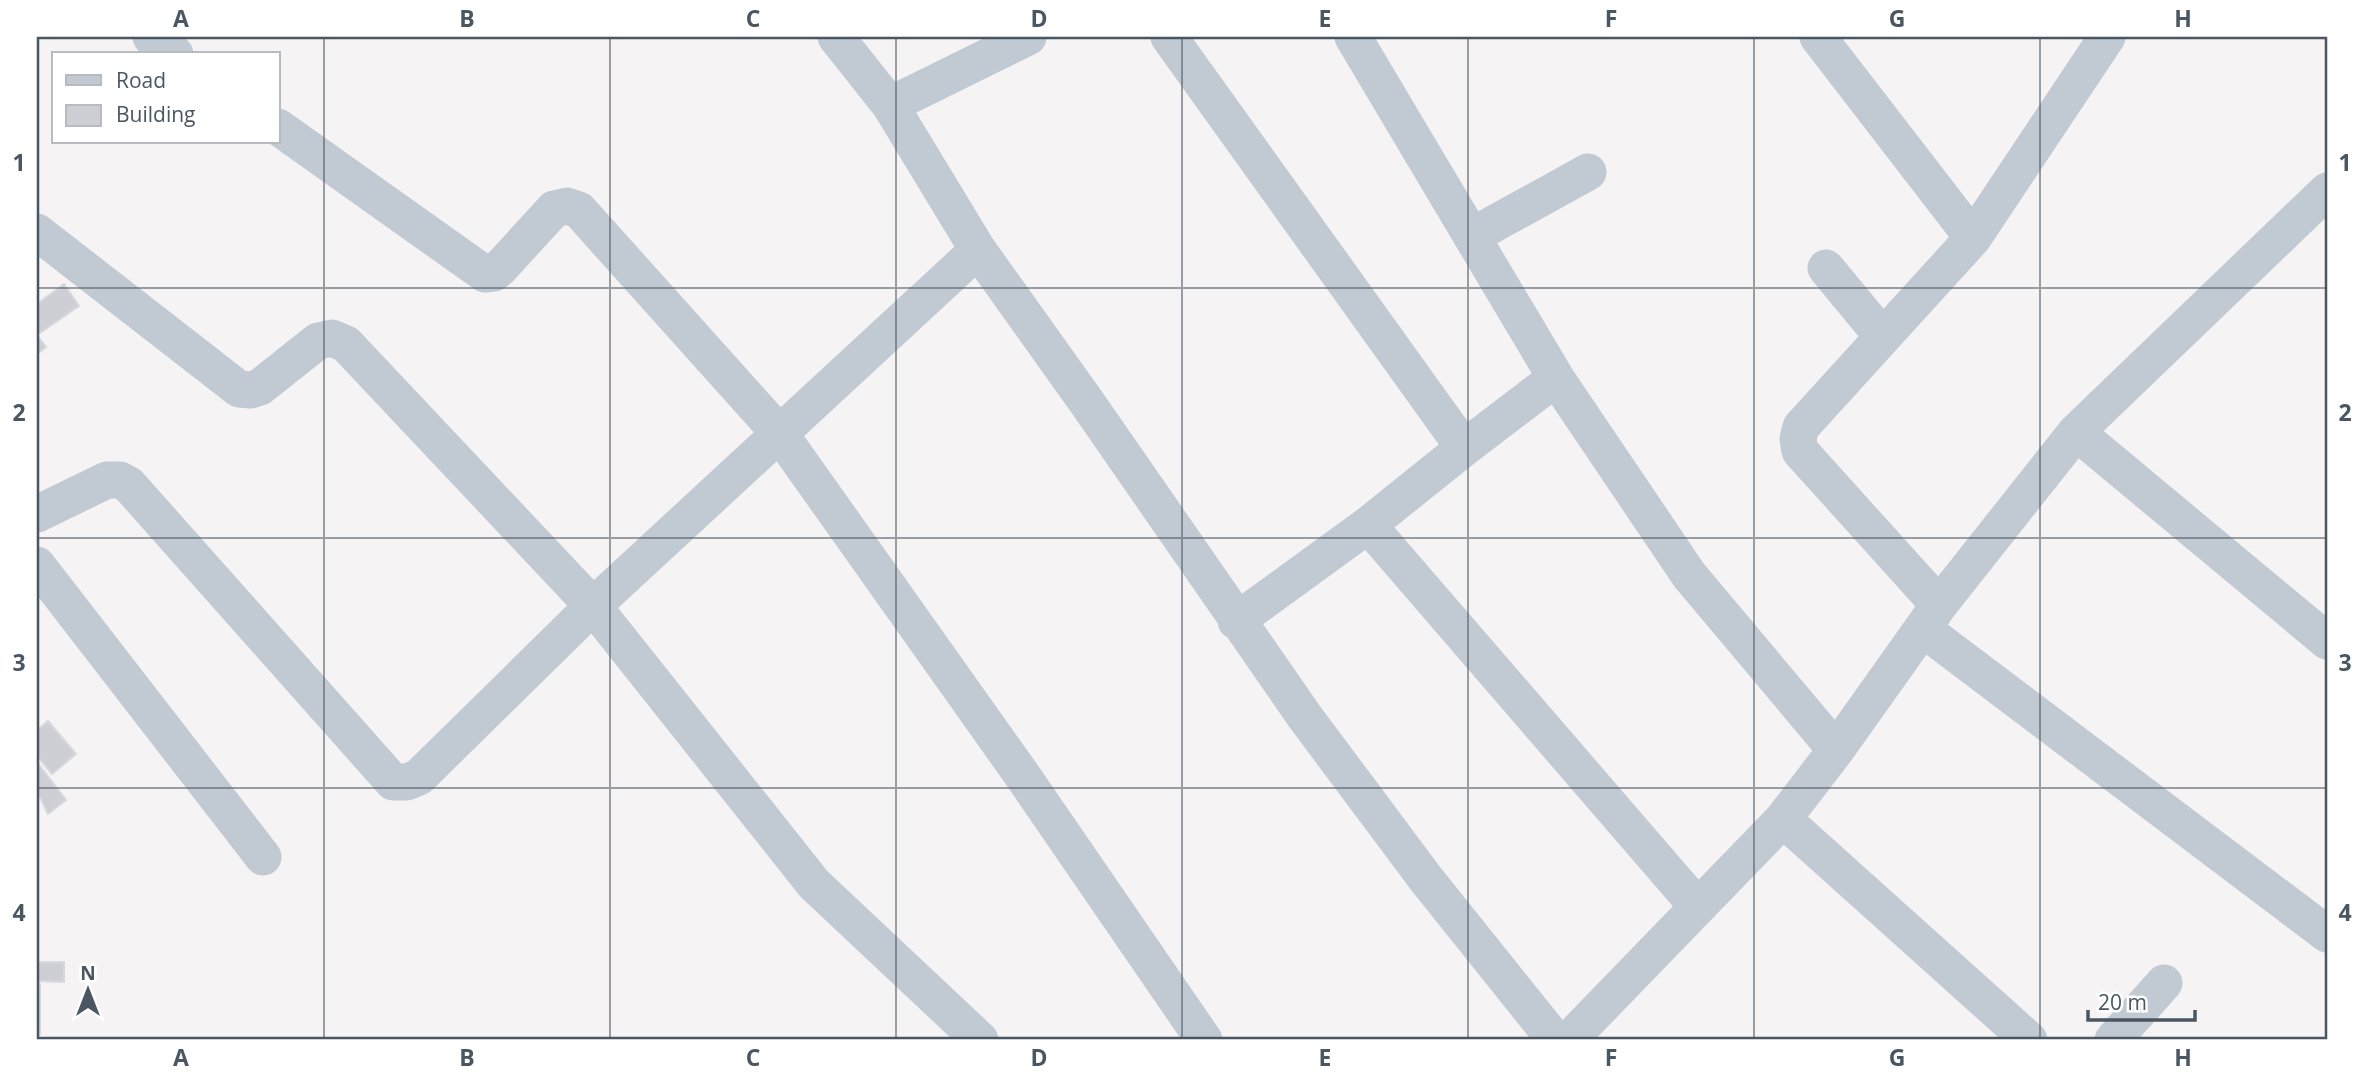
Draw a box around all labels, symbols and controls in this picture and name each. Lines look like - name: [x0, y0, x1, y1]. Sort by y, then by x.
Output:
- text: A: [173, 2, 189, 34]
- text: B: [459, 2, 475, 34]
- text: C: [746, 2, 760, 34]
- text: D: [1030, 2, 1048, 34]
- text: E: [1319, 2, 1331, 34]
- text: F: [1605, 2, 1617, 34]
- text: G: [1889, 2, 1905, 34]
- text: H: [2174, 2, 2192, 34]
- legend: [52, 52, 280, 144]
- text: Road: [116, 66, 166, 94]
- text: Building: [116, 100, 195, 128]
- text: 1: [12, 146, 26, 178]
- text: 1: [2338, 146, 2352, 178]
- text: 2: [12, 396, 26, 428]
- text: 2: [2338, 396, 2352, 428]
- text: 3: [12, 646, 26, 678]
- text: 3: [2338, 646, 2352, 678]
- text: 4: [12, 896, 26, 928]
- text: 4: [2338, 896, 2352, 928]
- north arrow: [52, 954, 122, 1024]
- text: N: [80, 960, 96, 986]
- scale bar: [2088, 979, 2194, 1023]
- text: 20 m: [2098, 988, 2147, 1016]
- text: A: [173, 1041, 189, 1073]
- text: B: [459, 1041, 475, 1073]
- text: C: [746, 1041, 760, 1073]
- text: D: [1030, 1041, 1048, 1073]
- text: E: [1319, 1041, 1331, 1073]
- text: F: [1605, 1041, 1617, 1073]
- text: G: [1889, 1041, 1905, 1073]
- text: H: [2174, 1041, 2192, 1073]

